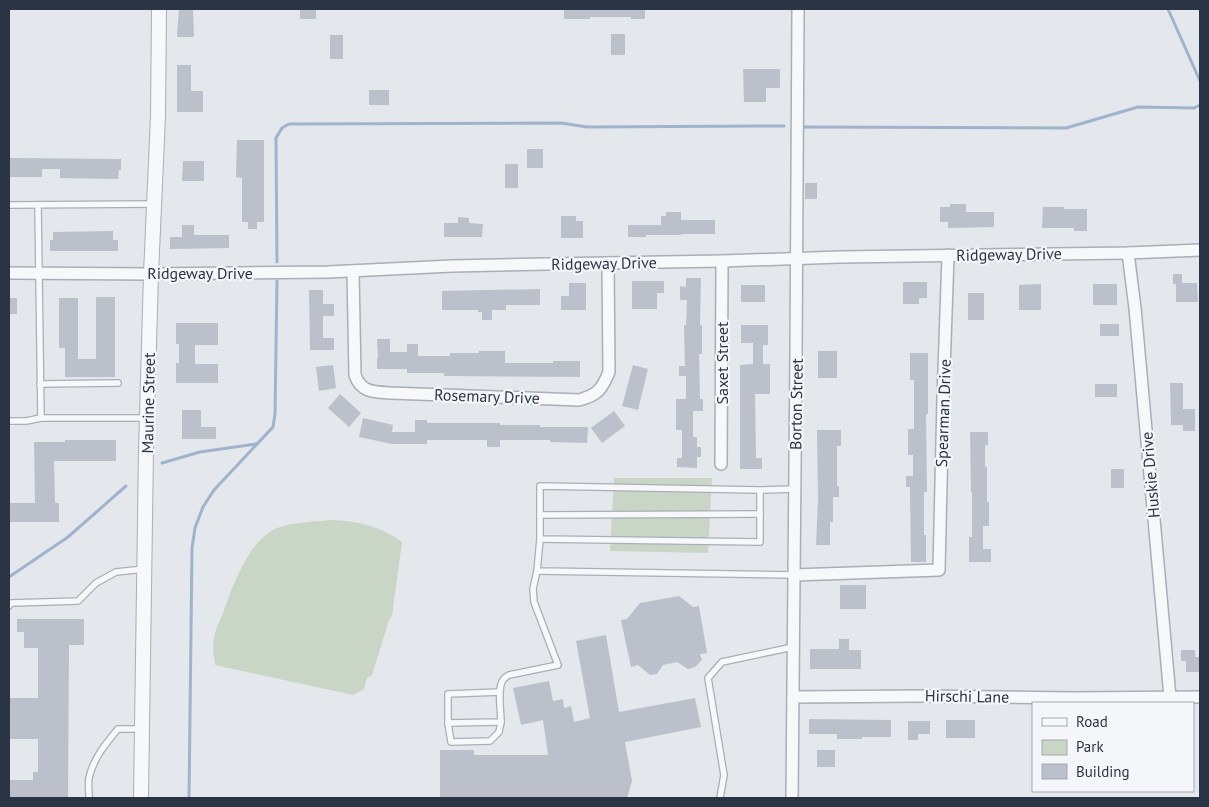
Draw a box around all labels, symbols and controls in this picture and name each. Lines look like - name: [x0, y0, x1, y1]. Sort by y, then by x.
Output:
- street label: Ridgeway Drive: [956, 243, 1062, 265]
- street label: Ridgeway Drive: [551, 252, 657, 274]
- street label: Ridgeway Drive: [147, 263, 253, 283]
- street label: Saxet Street: [712, 321, 732, 404]
- street label: Maurine Street: [137, 352, 159, 454]
- street label: Borton Street: [785, 357, 807, 450]
- street label: Spearman Drive: [931, 358, 955, 468]
- street label: Rosemary Drive: [434, 384, 540, 408]
- street label: Huskie Drive: [1136, 431, 1164, 519]
- street label: Hirschi Lane: [925, 685, 1009, 707]
- legend: [1032, 702, 1194, 792]
- text: Road: [1076, 712, 1108, 731]
- text: Park: [1076, 737, 1104, 756]
- text: Building: [1076, 762, 1130, 781]

